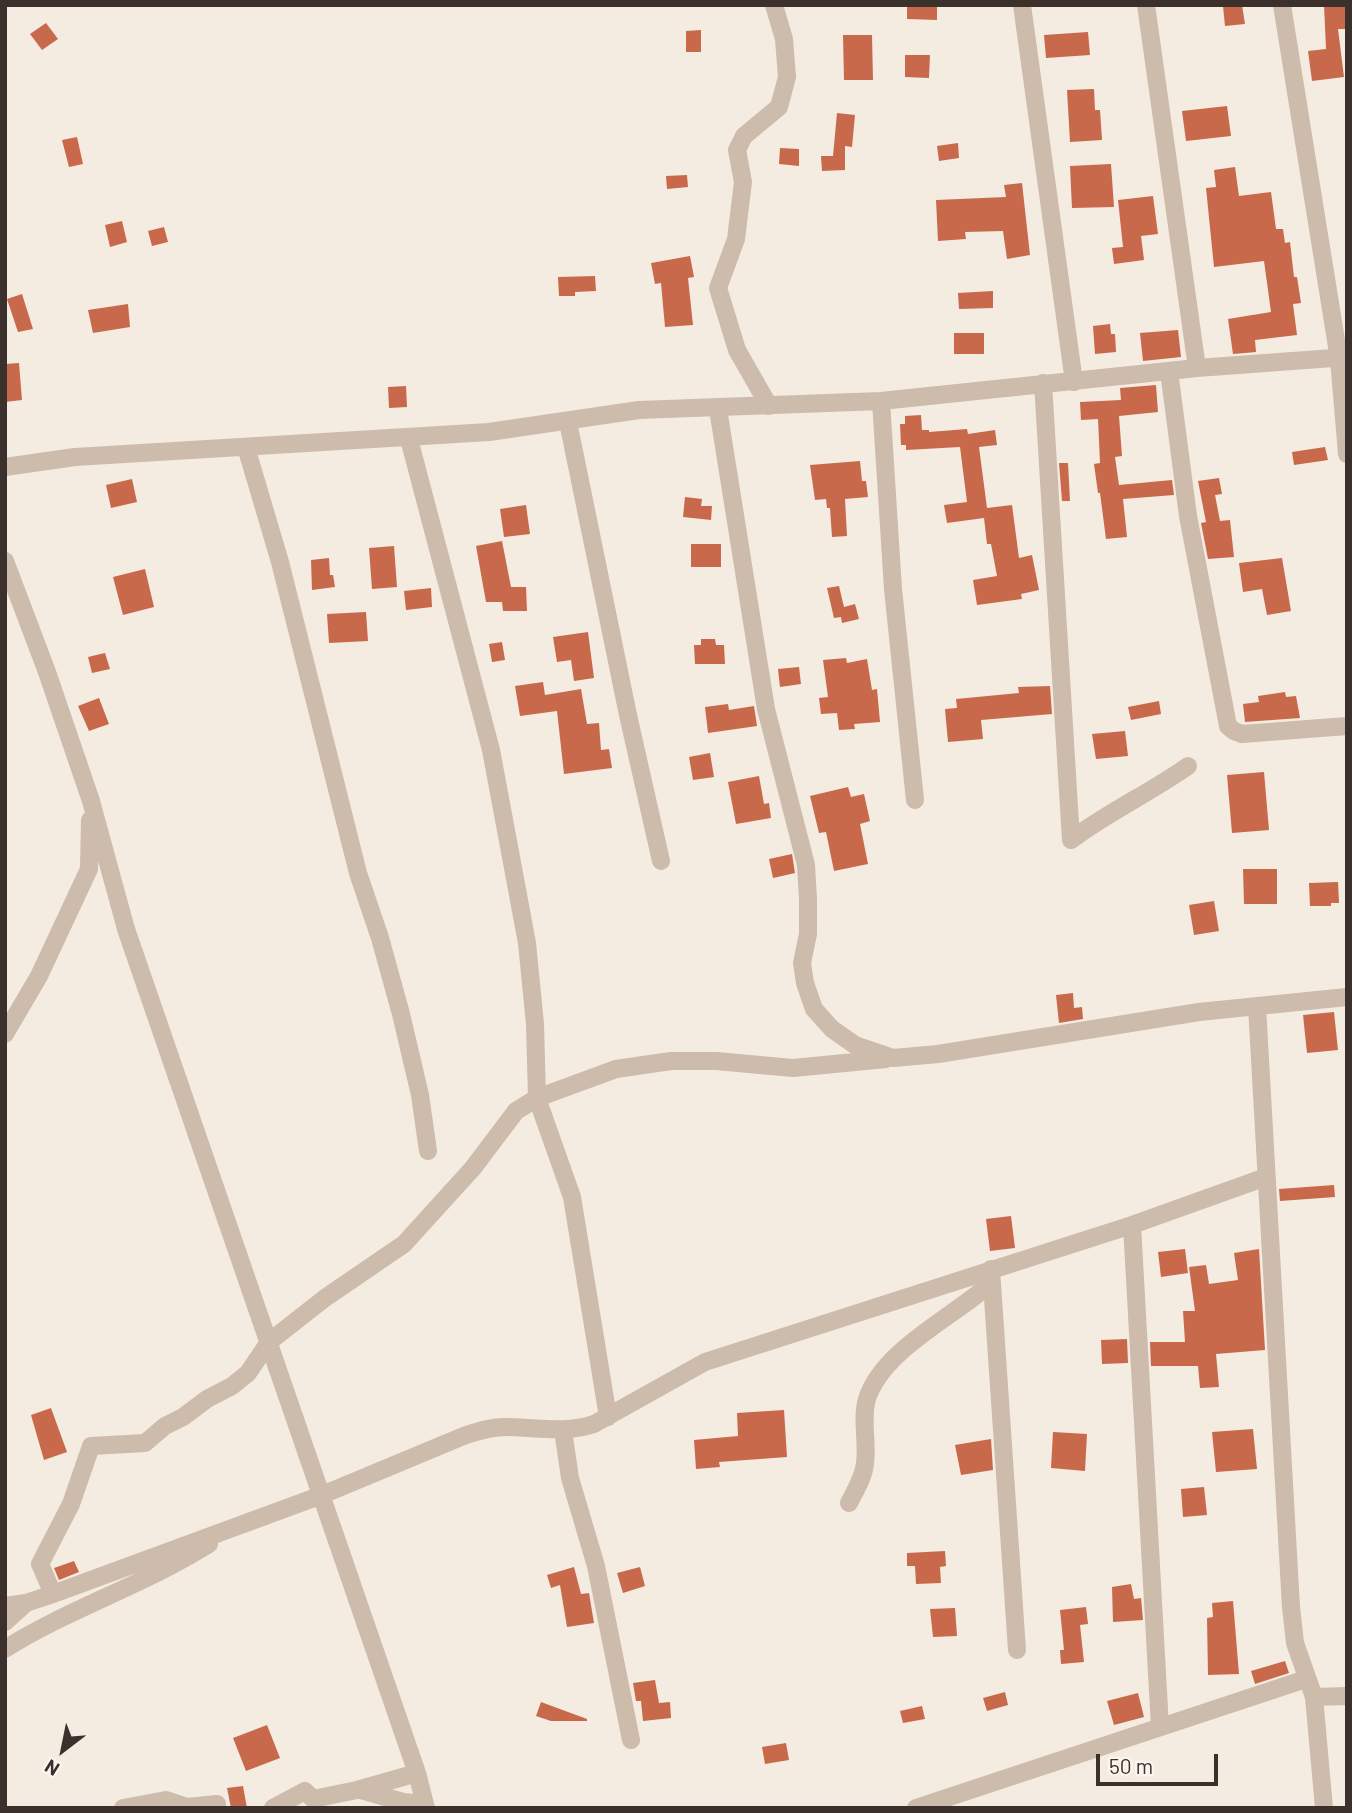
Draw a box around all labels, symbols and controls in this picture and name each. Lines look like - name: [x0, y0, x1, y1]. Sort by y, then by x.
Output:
- north arrow: [28, 1715, 98, 1785]
- scale bar: [1100, 1740, 1222, 1784]
- text: 50 m: [1109, 1753, 1153, 1778]
- text: N: [40, 1755, 63, 1781]

